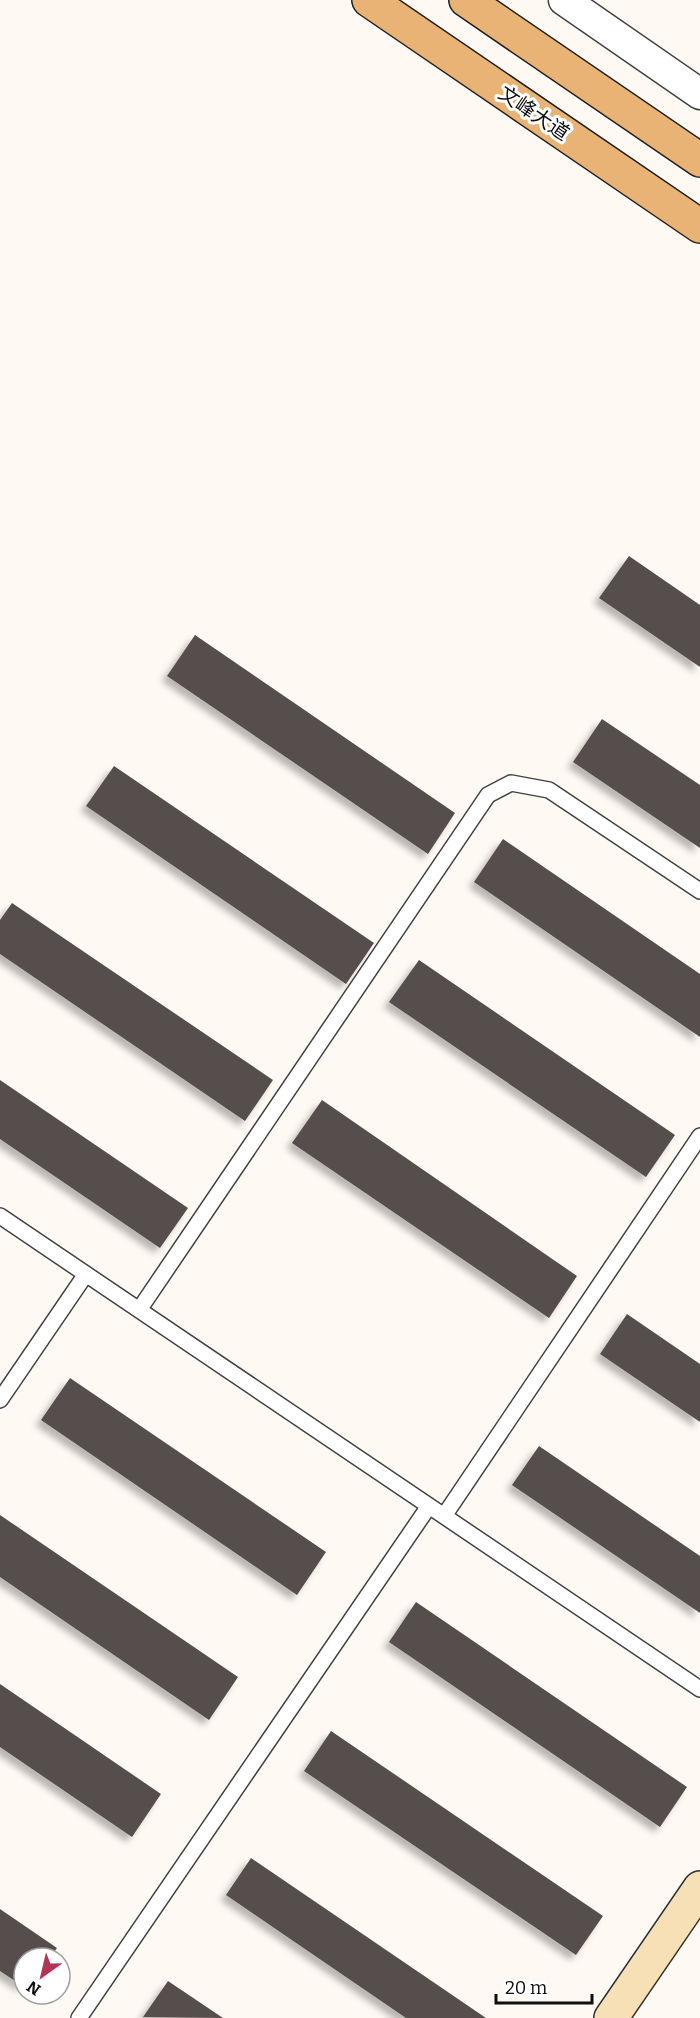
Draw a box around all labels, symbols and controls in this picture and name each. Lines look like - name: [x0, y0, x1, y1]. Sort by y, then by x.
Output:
- street label: 文峰大道: [494, 81, 574, 145]
- north arrow: [12, 1946, 72, 2006]
- scale bar: [496, 1967, 592, 2005]
- text: N: [23, 1977, 44, 1999]
- text: 20 m: [505, 1977, 547, 1999]

